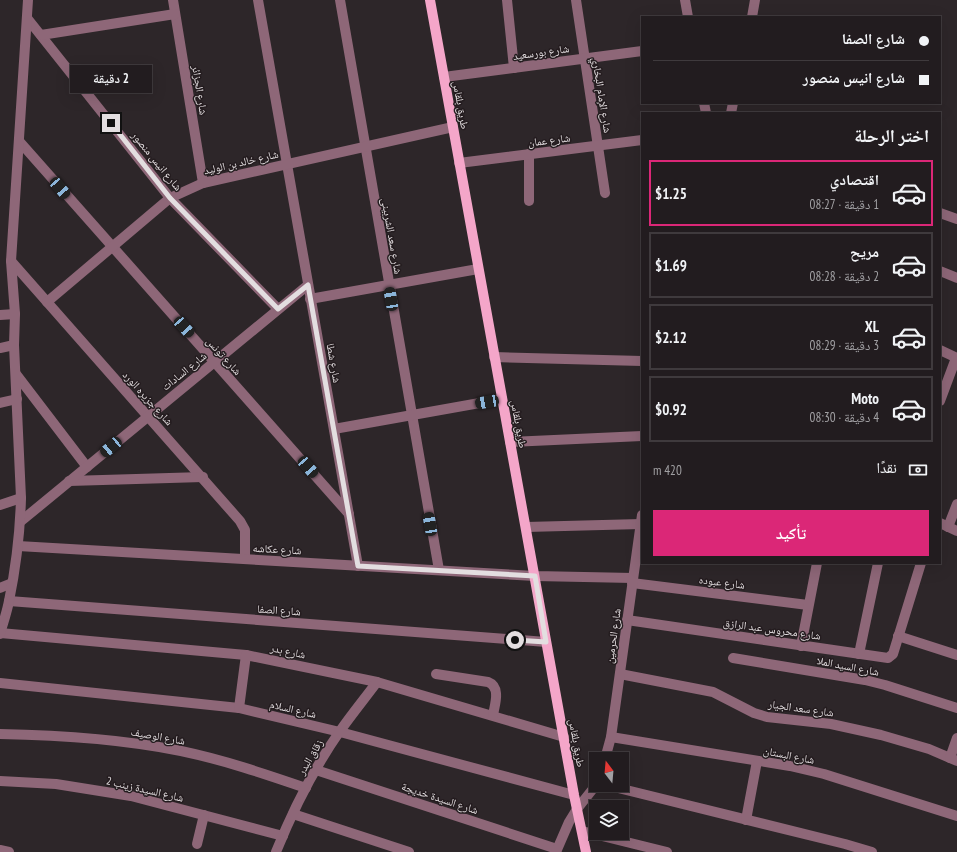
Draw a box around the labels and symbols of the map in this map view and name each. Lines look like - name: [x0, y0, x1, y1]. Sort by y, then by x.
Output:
- street label: شارع بورسعيد: [512, 41, 570, 63]
- street label: شارع الإمام البخاري: [587, 56, 615, 134]
- street label: شارع الجزائر: [189, 63, 211, 116]
- callout: 2 دقيقة: [70, 65, 152, 93]
- street label: طريق بلقاس: [450, 80, 472, 130]
- route end: [102, 114, 120, 132]
- street label: شارع انيس منصور: [128, 128, 185, 194]
- street label: شارع عمان: [527, 130, 571, 150]
- street label: شارع خالد بن الوليد: [202, 147, 280, 177]
- car: [48, 175, 72, 201]
- street label: شارع سعد الشربينى: [378, 197, 406, 275]
- car: [383, 286, 399, 312]
- car: [172, 314, 196, 340]
- street label: شارع تونس: [203, 334, 245, 378]
- street label: شارع شطا: [324, 342, 344, 384]
- street label: شارع السادات: [159, 349, 209, 393]
- street label: شارع جزيره الورد: [120, 368, 176, 428]
- car: [474, 394, 500, 410]
- street label: طريق بلقاس: [508, 399, 530, 449]
- car: [98, 435, 124, 459]
- car: [296, 454, 320, 480]
- car: [422, 511, 438, 537]
- street label: شارع عكاشه: [252, 541, 302, 557]
- street label: شارع عبوده: [698, 572, 746, 592]
- street label: شارع الصفا: [257, 601, 301, 619]
- street label: شارع الحرمين: [602, 608, 624, 664]
- street label: شارع محروس عبد الرازق: [722, 615, 822, 643]
- route start: [506, 631, 524, 649]
- street label: شارع بدر: [268, 640, 307, 662]
- street label: شارع السيد الملا: [816, 653, 880, 679]
- street label: شارع سعد الجيار: [766, 696, 835, 720]
- street label: شارع السلام: [268, 697, 318, 721]
- street label: طريق بلقاس: [566, 718, 588, 768]
- street label: شارع الوصيف: [130, 724, 186, 748]
- street label: زقاق البدر: [294, 737, 326, 778]
- street label: شارع البستان: [762, 743, 816, 767]
- north arrow: [589, 752, 629, 792]
- street label: شارع السيدة زينب 2: [105, 773, 185, 805]
- street label: شارع السيدة خديجة: [400, 779, 480, 817]

